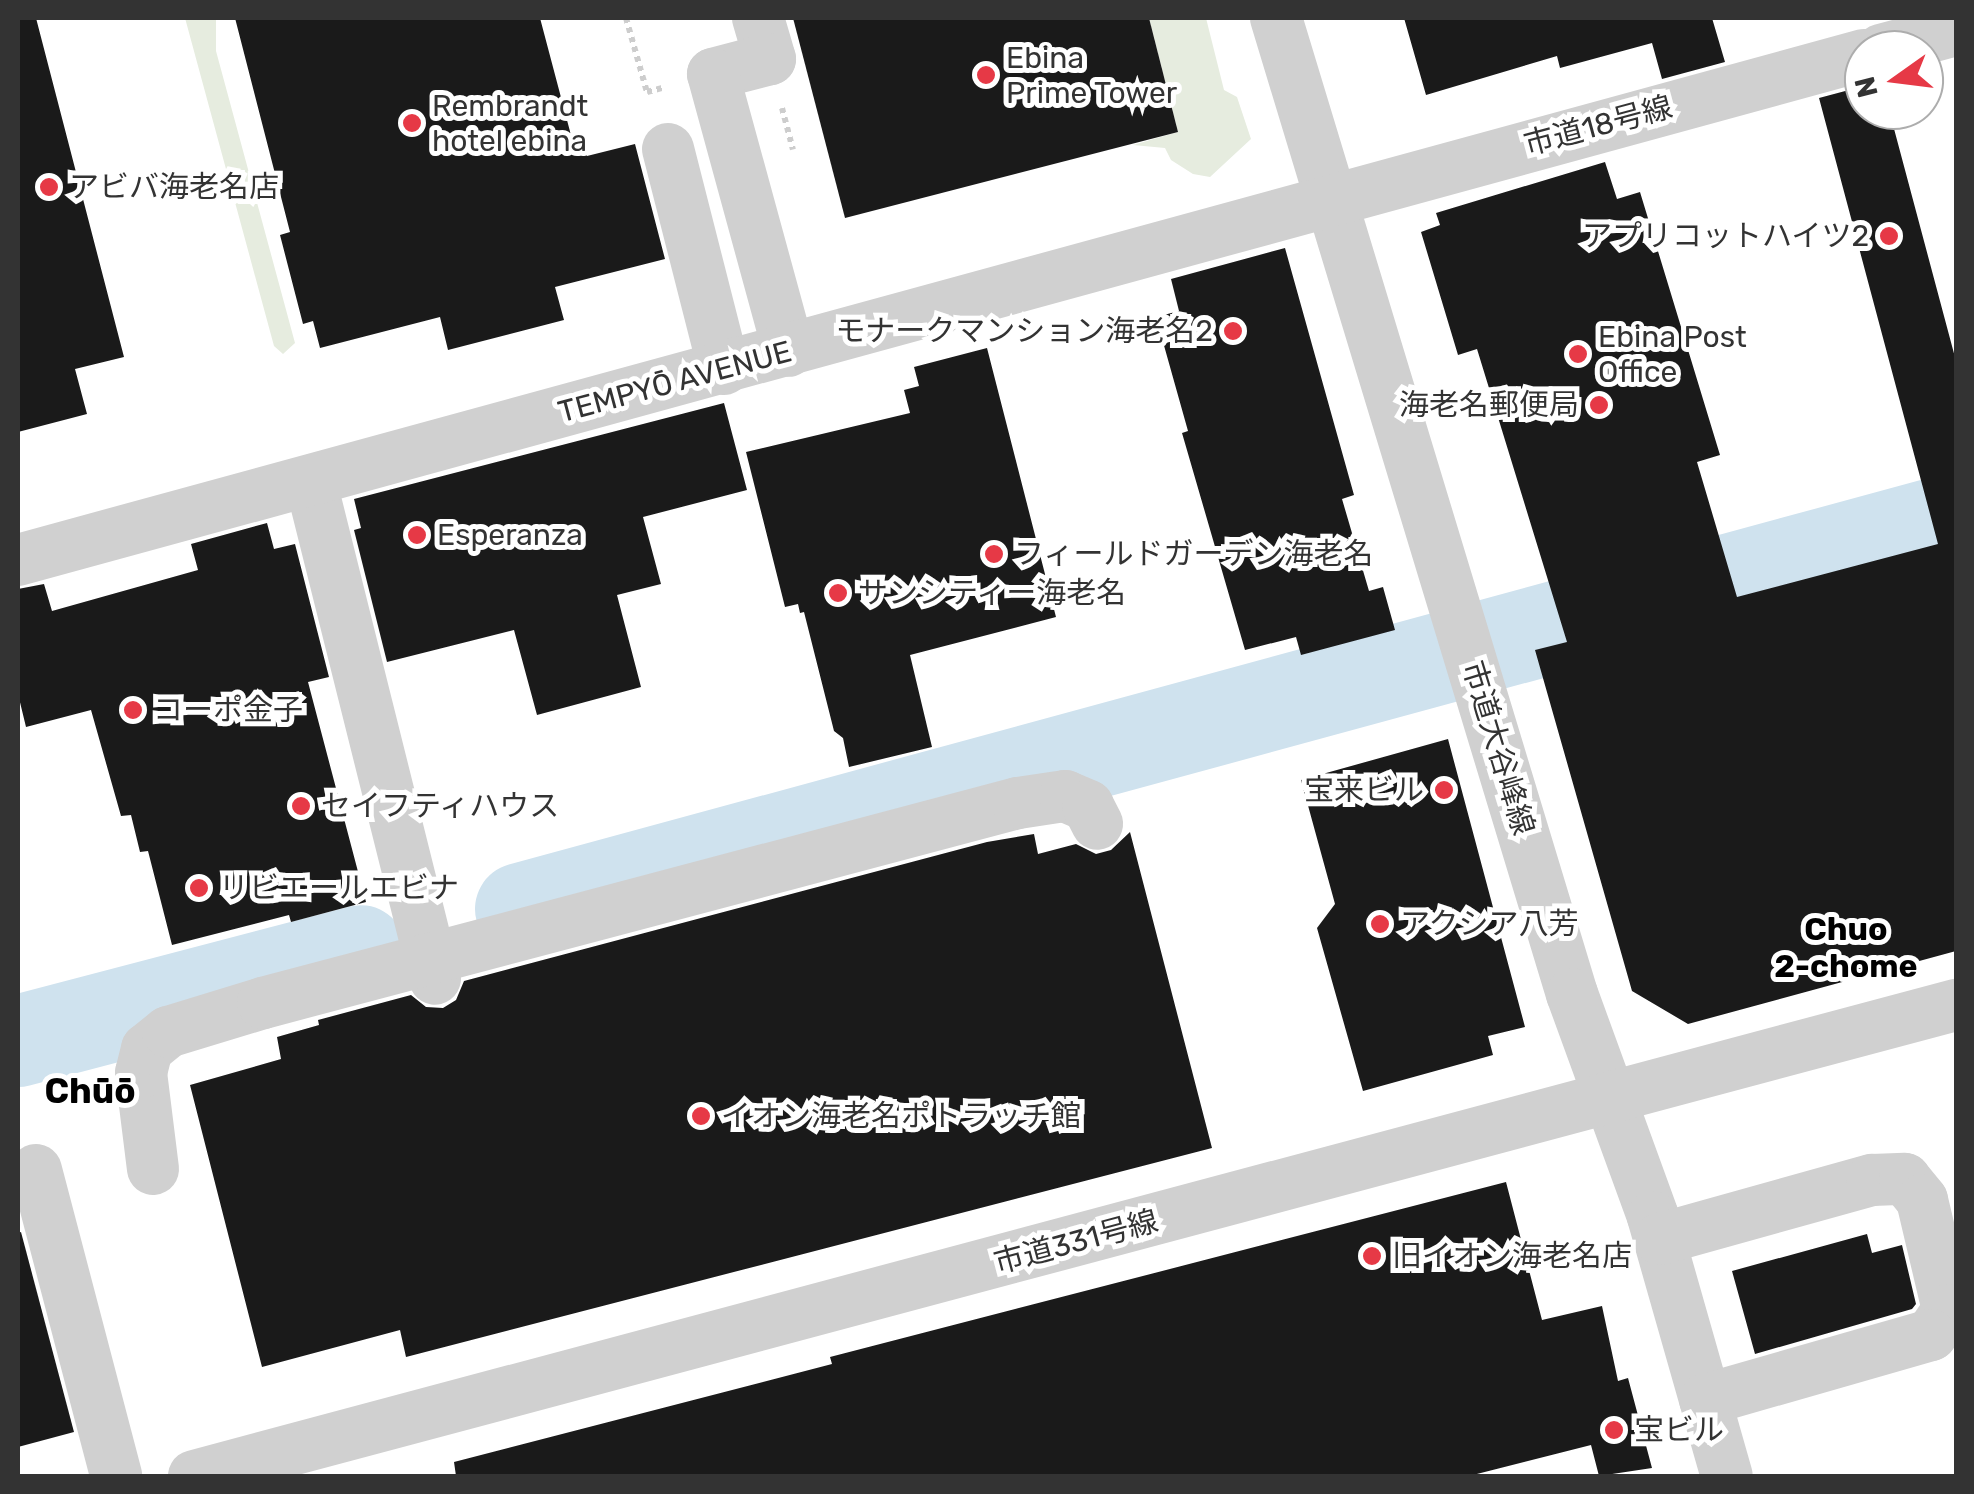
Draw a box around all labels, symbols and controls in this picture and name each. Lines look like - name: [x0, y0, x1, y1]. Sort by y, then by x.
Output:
- north arrow: [1844, 30, 1944, 130]
- place label: Ebina Prime Tower: [1006, 40, 1178, 110]
- marker: Ebina Prime Tower: [975, 64, 997, 86]
- text: N: [1848, 73, 1885, 101]
- place label: Rembrandt hotel ebina: [432, 88, 588, 158]
- street label: 市道18号線: [1520, 89, 1676, 163]
- marker: Rembrandt hotel ebina: [401, 112, 423, 134]
- place label: アビバ海老名店: [69, 169, 279, 205]
- marker: アビバ海老名店: [38, 176, 60, 198]
- place label: アプリコットハイツ2: [1581, 218, 1869, 254]
- marker: アプリコットハイツ2: [1878, 225, 1900, 247]
- place label: モナークマンション海老名2: [835, 313, 1213, 349]
- place label: Ebina Post Office: [1598, 319, 1747, 390]
- marker: モナークマンション海老名2: [1222, 320, 1244, 342]
- street label: TEMPYŌ AVENUE: [554, 333, 796, 431]
- marker: Ebina Post Office: [1567, 343, 1589, 365]
- place label: 海老名郵便局: [1399, 387, 1579, 423]
- marker: 海老名郵便局: [1588, 394, 1610, 416]
- place label: Esperanza: [437, 517, 583, 553]
- marker: Esperanza: [406, 524, 428, 546]
- place label: フィールドガーデン海老名: [1014, 536, 1374, 572]
- marker: フィールドガーデン海老名: [983, 543, 1005, 565]
- place label: サンシティー海老名: [858, 575, 1128, 611]
- marker: サンシティー海老名: [827, 582, 849, 604]
- street label: 市道大谷峰線: [1454, 657, 1542, 839]
- place label: コーポ金子: [153, 692, 303, 728]
- marker: コーポ金子: [122, 699, 144, 721]
- place label: 宝来ビル: [1304, 772, 1424, 808]
- marker: 宝来ビル: [1433, 779, 1455, 801]
- place label: セイフティハウス: [321, 788, 561, 824]
- marker: セイフティハウス: [290, 795, 312, 817]
- place label: リビエールエビナ: [219, 870, 459, 906]
- marker: リビエールエビナ: [188, 877, 210, 899]
- place label: アクシア八芳: [1400, 906, 1580, 942]
- district label: Chuo 2-chome: [1774, 911, 1918, 986]
- marker: アクシア八芳: [1369, 913, 1391, 935]
- district label: Chūō: [44, 1070, 136, 1112]
- place label: イオン海老名ポトラッチ館: [721, 1098, 1081, 1134]
- marker: イオン海老名ポトラッチ館: [690, 1105, 712, 1127]
- street label: 市道331号線: [990, 1203, 1162, 1281]
- place label: 旧イオン海老名店: [1392, 1238, 1632, 1274]
- marker: 旧イオン海老名店: [1361, 1245, 1383, 1267]
- place label: 宝ビル: [1634, 1412, 1724, 1448]
- marker: 宝ビル: [1603, 1419, 1625, 1441]

